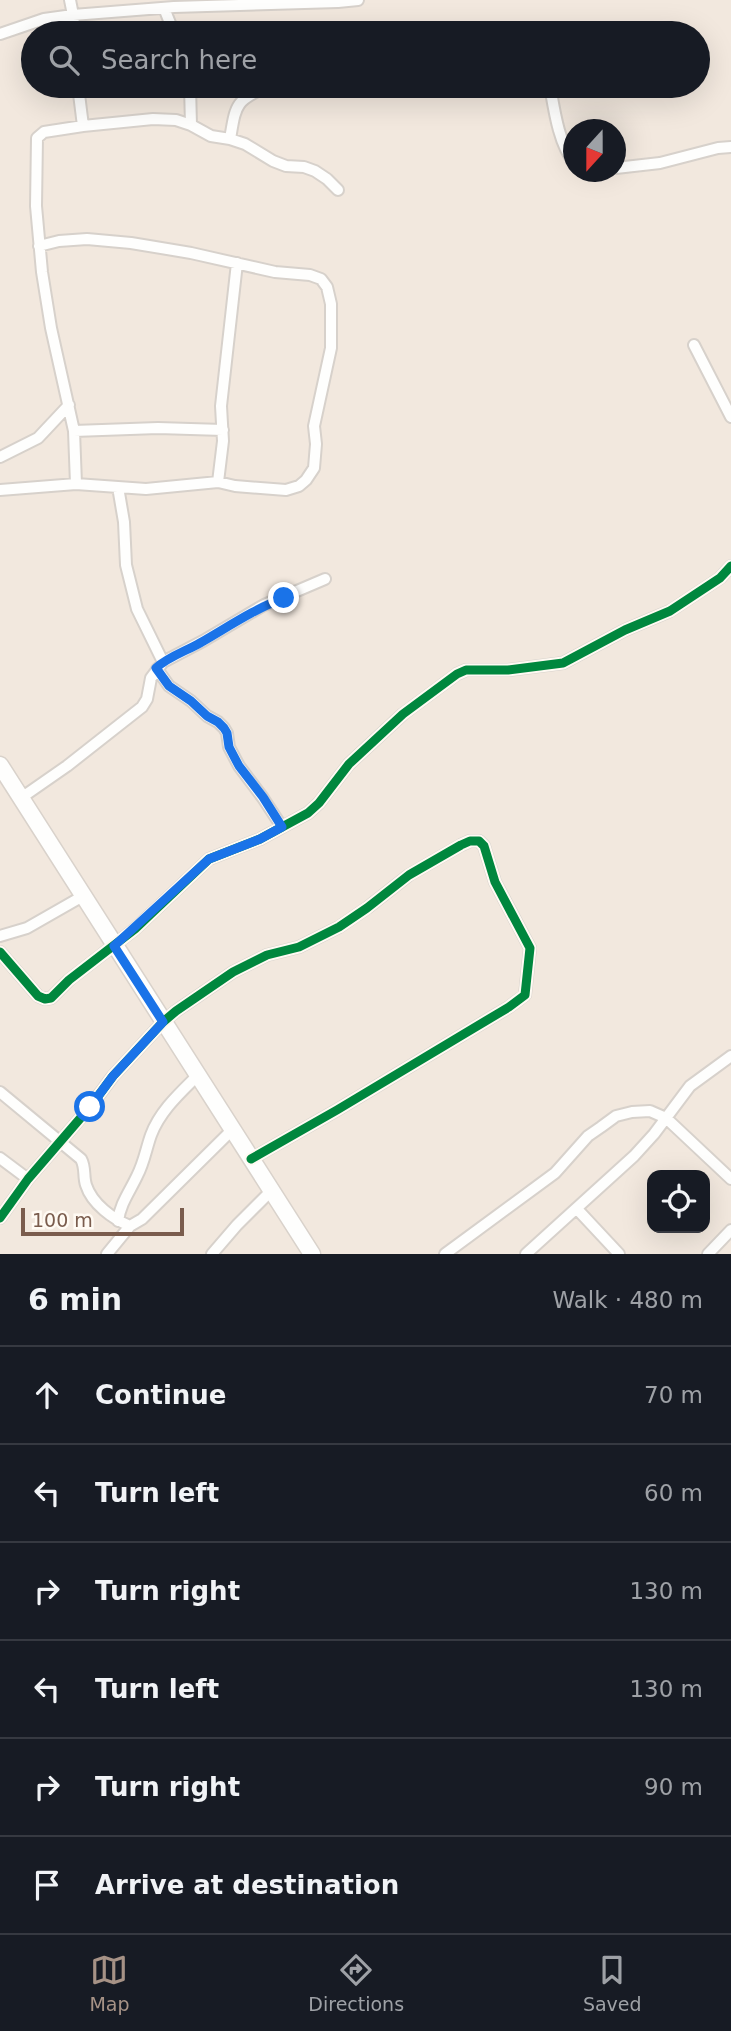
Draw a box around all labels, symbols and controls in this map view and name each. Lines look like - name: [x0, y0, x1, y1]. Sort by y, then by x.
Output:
- search box: [21, 21, 710, 98]
- icon: search: [45, 41, 83, 79]
- text: Search here: [101, 45, 257, 75]
- north arrow: [563, 119, 626, 182]
- route end: [268, 582, 299, 613]
- route start: [74, 1091, 105, 1122]
- map controls: [647, 1170, 710, 1233]
- button: locate: [647, 1170, 710, 1233]
- scale bar: [21, 1205, 184, 1237]
- text: 100 m: [32, 1209, 93, 1231]
- text: 6 min: [28, 1282, 122, 1317]
- text: Walk · 480 m: [552, 1287, 703, 1313]
- icon: ahead: [28, 1376, 66, 1414]
- text: Continue: [95, 1380, 226, 1410]
- text: 70 m: [644, 1382, 703, 1408]
- icon: left: [28, 1474, 66, 1512]
- text: Turn left: [95, 1478, 219, 1508]
- text: 60 m: [644, 1480, 703, 1506]
- icon: right: [28, 1572, 66, 1610]
- text: Turn right: [95, 1576, 240, 1606]
- text: 130 m: [629, 1578, 703, 1604]
- icon: left: [28, 1670, 66, 1708]
- text: Turn left: [95, 1674, 219, 1704]
- text: 130 m: [629, 1676, 703, 1702]
- icon: right: [28, 1768, 66, 1806]
- text: Turn right: [95, 1772, 240, 1802]
- text: 90 m: [644, 1774, 703, 1800]
- icon: arrive: [28, 1866, 66, 1904]
- text: Arrive at destination: [95, 1870, 399, 1900]
- tab: Map: [89, 1951, 130, 2015]
- tab: Directions: [308, 1951, 404, 2015]
- tab: Saved: [583, 1951, 642, 2015]

